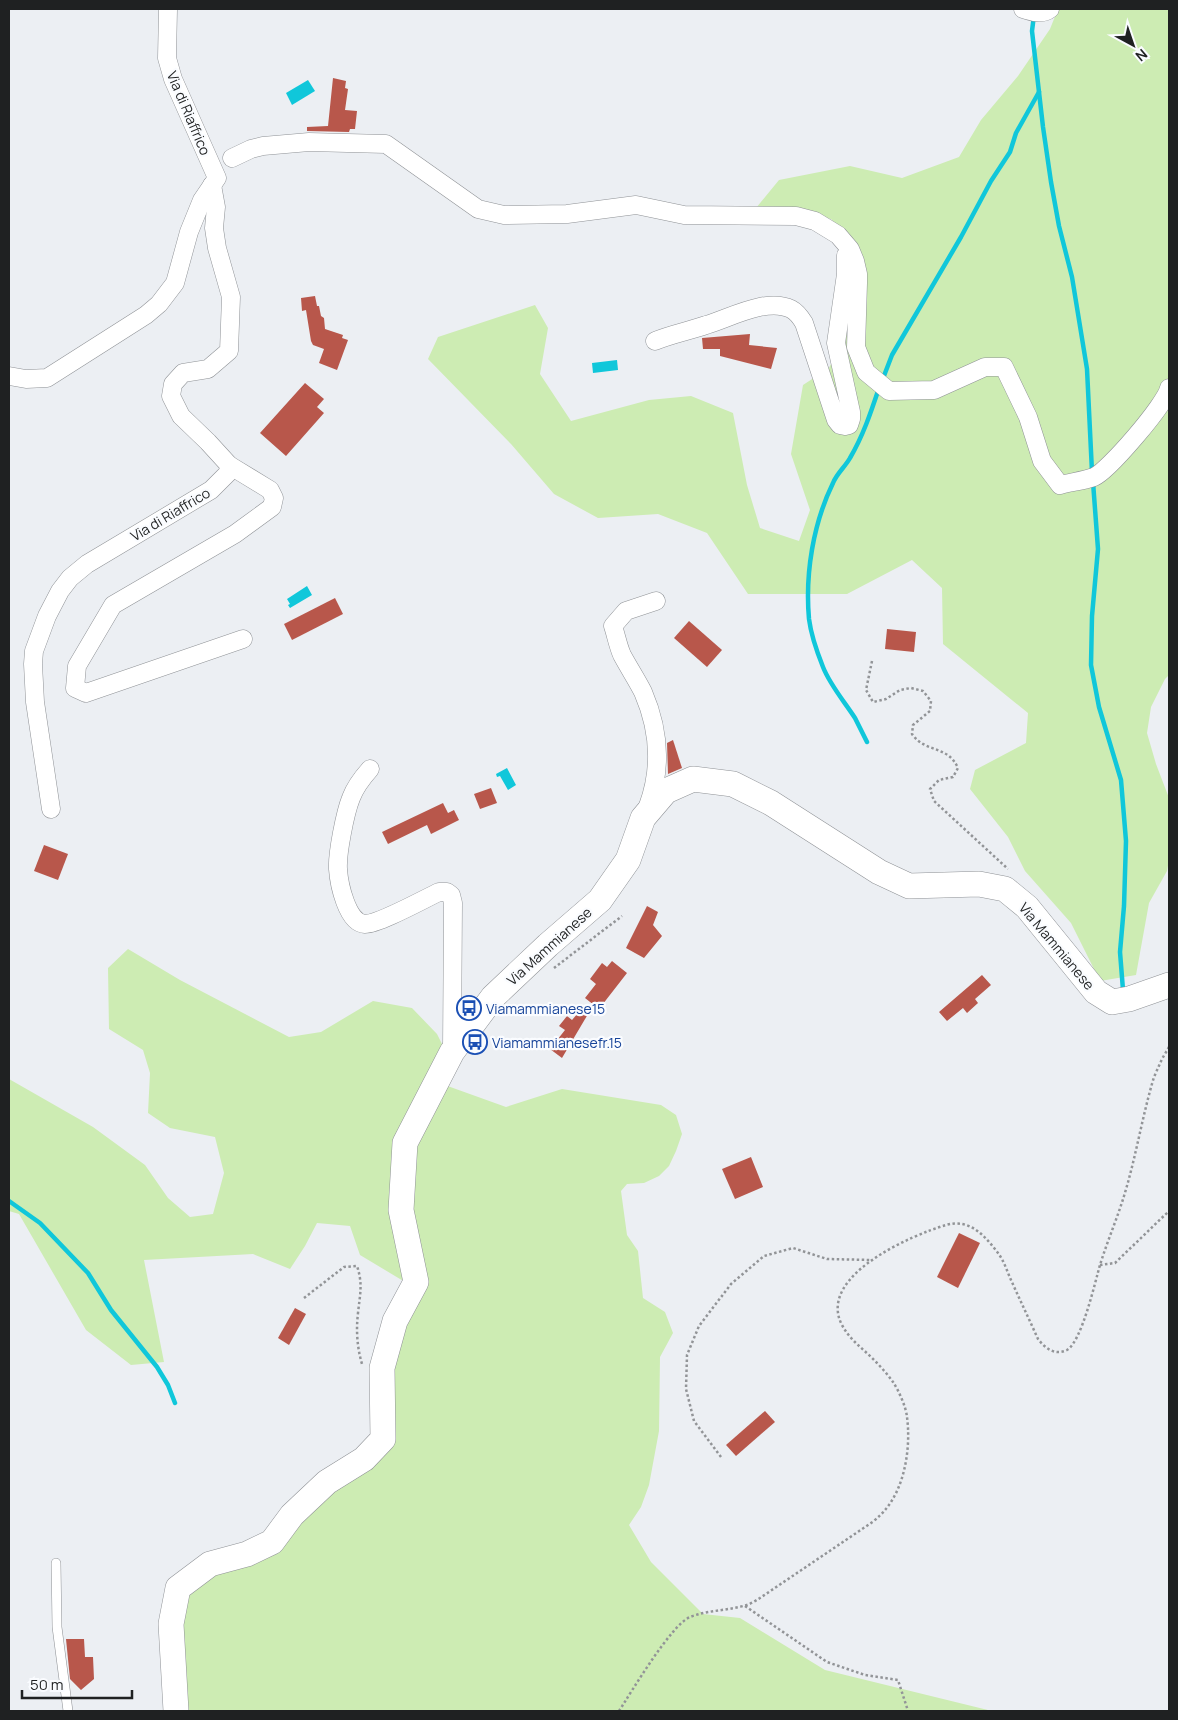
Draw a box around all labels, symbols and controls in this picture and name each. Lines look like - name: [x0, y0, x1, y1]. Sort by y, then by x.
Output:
- north arrow: [1108, 20, 1158, 70]
- text: N: [1132, 45, 1152, 66]
- street label: Via di Riaffrico: [163, 68, 215, 158]
- street label: Via di Riaffrico: [127, 483, 213, 545]
- street label: Via Mammianese: [1015, 898, 1099, 994]
- street label: Via Mammianese: [502, 903, 596, 989]
- bus stop icon: Viamammianese15: [456, 995, 482, 1021]
- place label: Viamammianese15: [486, 999, 605, 1018]
- bus stop icon: Viamammianesefr.15: [462, 1029, 488, 1055]
- place label: Viamammianesefr.15: [492, 1033, 622, 1052]
- scale bar: [22, 1668, 132, 1700]
- text: 50 m: [30, 1674, 64, 1695]

